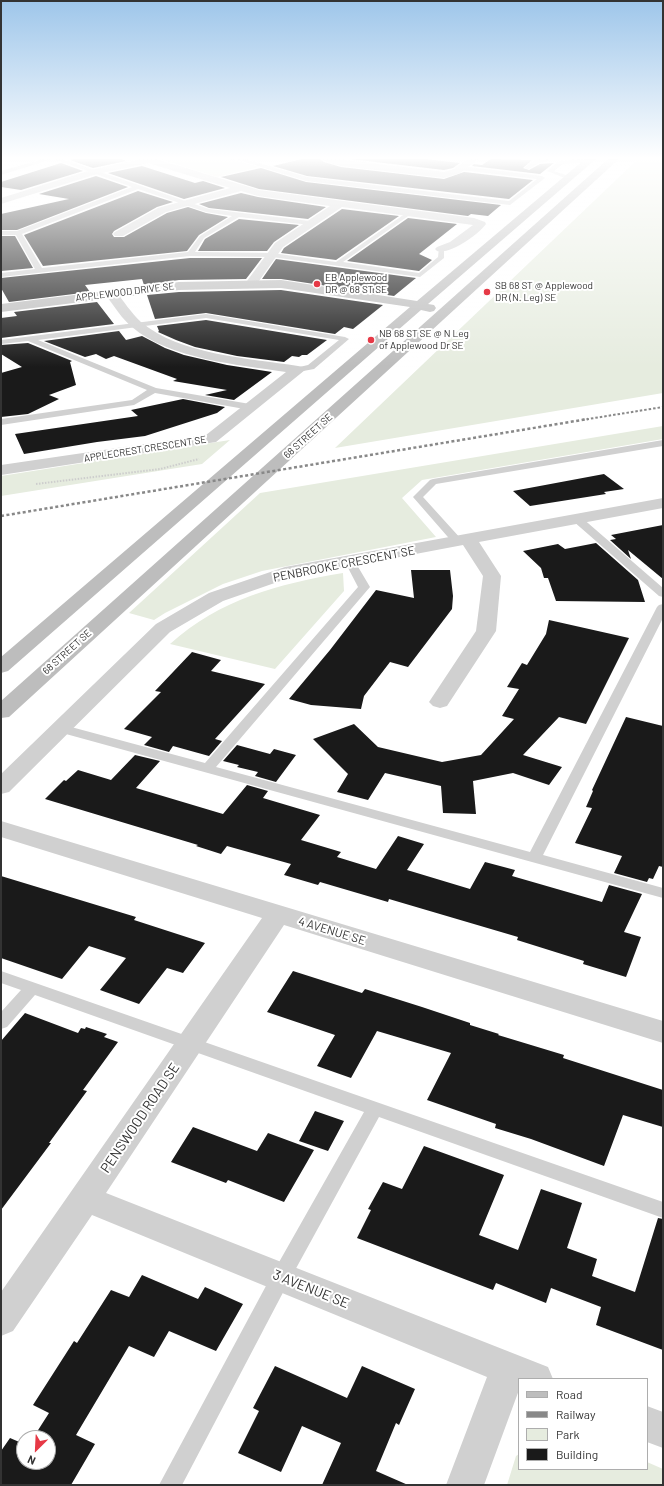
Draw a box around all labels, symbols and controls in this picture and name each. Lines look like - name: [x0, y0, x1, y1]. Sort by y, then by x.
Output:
- place label: EB Applewood DR @ 68 ST SE: [325, 272, 387, 296]
- marker: EB Applewood DR @ 68 ST SE: [312, 279, 322, 289]
- street label: APPLEWOOD DRIVE SE: [75, 280, 175, 304]
- place label: SB 68 ST @ Applewood DR (N. Leg) SE: [495, 280, 593, 304]
- marker: SB 68 ST @ Applewood DR (N. Leg) SE: [482, 287, 492, 297]
- place label: NB 68 ST SE @ N Leg of Applewood Dr SE: [379, 328, 469, 352]
- marker: NB 68 ST SE @ N Leg of Applewood Dr SE: [366, 335, 376, 345]
- street label: 68 STREET SE: [281, 411, 335, 461]
- street label: APPLECREST CRESCENT SE: [83, 433, 207, 465]
- street label: PENBROOKE CRESCENT SE: [272, 543, 416, 585]
- street label: 68 STREET SE: [40, 627, 94, 677]
- street label: 4 AVENUE SE: [297, 914, 367, 948]
- street label: PENSWOOD ROAD SE: [97, 1060, 183, 1176]
- street label: 3 AVENUE SE: [270, 1266, 352, 1312]
- legend: [518, 1378, 648, 1470]
- text: Road: [556, 1387, 583, 1401]
- text: Railway: [556, 1407, 595, 1421]
- text: Park: [556, 1427, 580, 1441]
- north arrow: [16, 1430, 56, 1470]
- text: Building: [556, 1447, 598, 1461]
- text: N: [25, 1453, 37, 1468]

